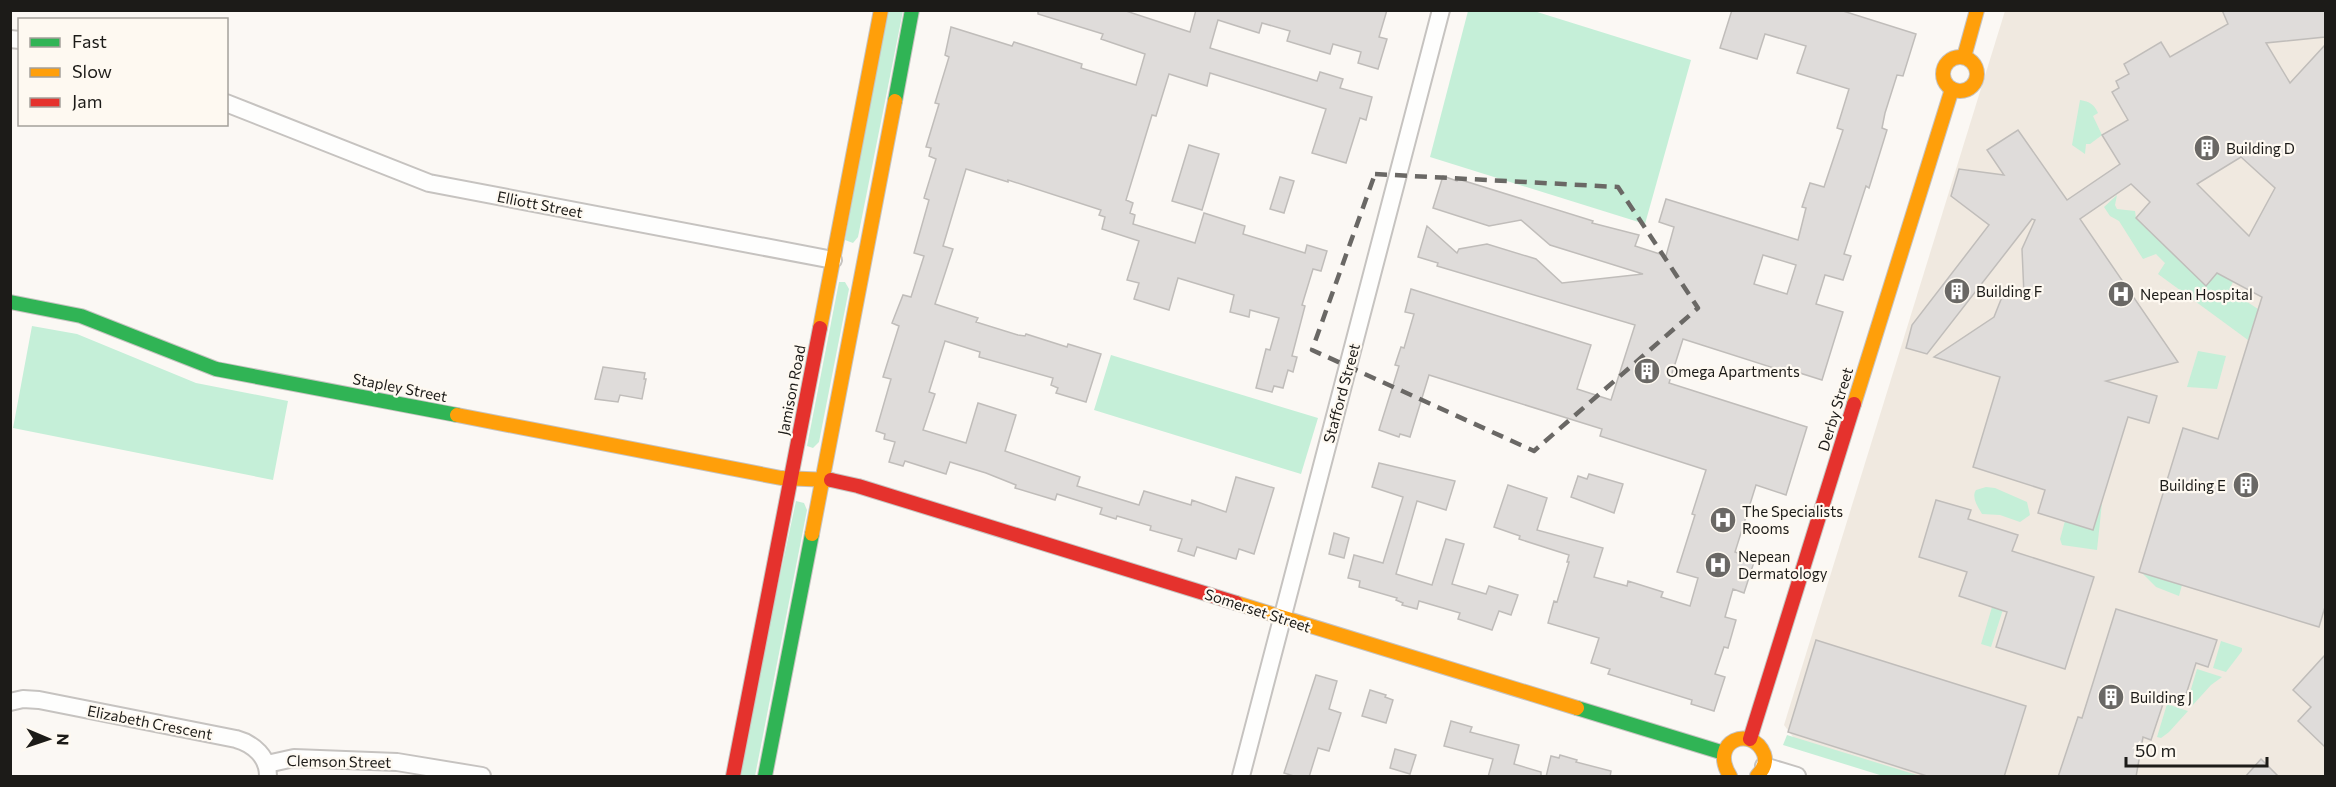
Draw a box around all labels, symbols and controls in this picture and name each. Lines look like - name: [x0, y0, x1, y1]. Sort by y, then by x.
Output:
- legend: [18, 18, 228, 126]
- text: Fast: [72, 30, 107, 52]
- text: Slow: [72, 60, 112, 82]
- text: Jam: [72, 90, 102, 112]
- building icon: Building D: [2192, 133, 2222, 163]
- place label: Building D: [2226, 139, 2295, 157]
- street label: Elliott Street: [496, 187, 584, 221]
- building icon: Building F: [1942, 276, 1972, 306]
- hospital icon: Nepean Hospital: [2106, 279, 2136, 309]
- place label: Building F: [1976, 282, 2042, 300]
- place label: Nepean Hospital: [2140, 285, 2253, 303]
- street label: Stafford Street: [1319, 341, 1363, 445]
- street label: Jamison Road: [773, 343, 809, 437]
- building icon: Omega Apartments: [1632, 356, 1662, 386]
- place label: Omega Apartments: [1666, 362, 1800, 380]
- street label: Derby Street: [1814, 365, 1856, 453]
- street label: Stapley Street: [351, 369, 449, 405]
- building icon: Building E: [2231, 470, 2261, 500]
- place label: Building E: [2159, 476, 2226, 494]
- place label: The Specialists Rooms: [1742, 502, 1843, 537]
- hospital icon: The Specialists Rooms: [1708, 505, 1738, 535]
- place label: Nepean Dermatology: [1738, 547, 1828, 582]
- hospital icon: Nepean Dermatology: [1703, 550, 1733, 580]
- street label: Somerset Street: [1203, 584, 1313, 636]
- building icon: Building J: [2096, 682, 2126, 712]
- place label: Building J: [2130, 688, 2192, 706]
- street label: Elizabeth Crescent: [86, 701, 214, 743]
- north arrow: [18, 709, 78, 769]
- scale bar: [2126, 730, 2267, 768]
- text: N: [54, 733, 73, 746]
- text: 50 m: [2135, 739, 2176, 761]
- street label: Clemson Street: [286, 751, 392, 771]

